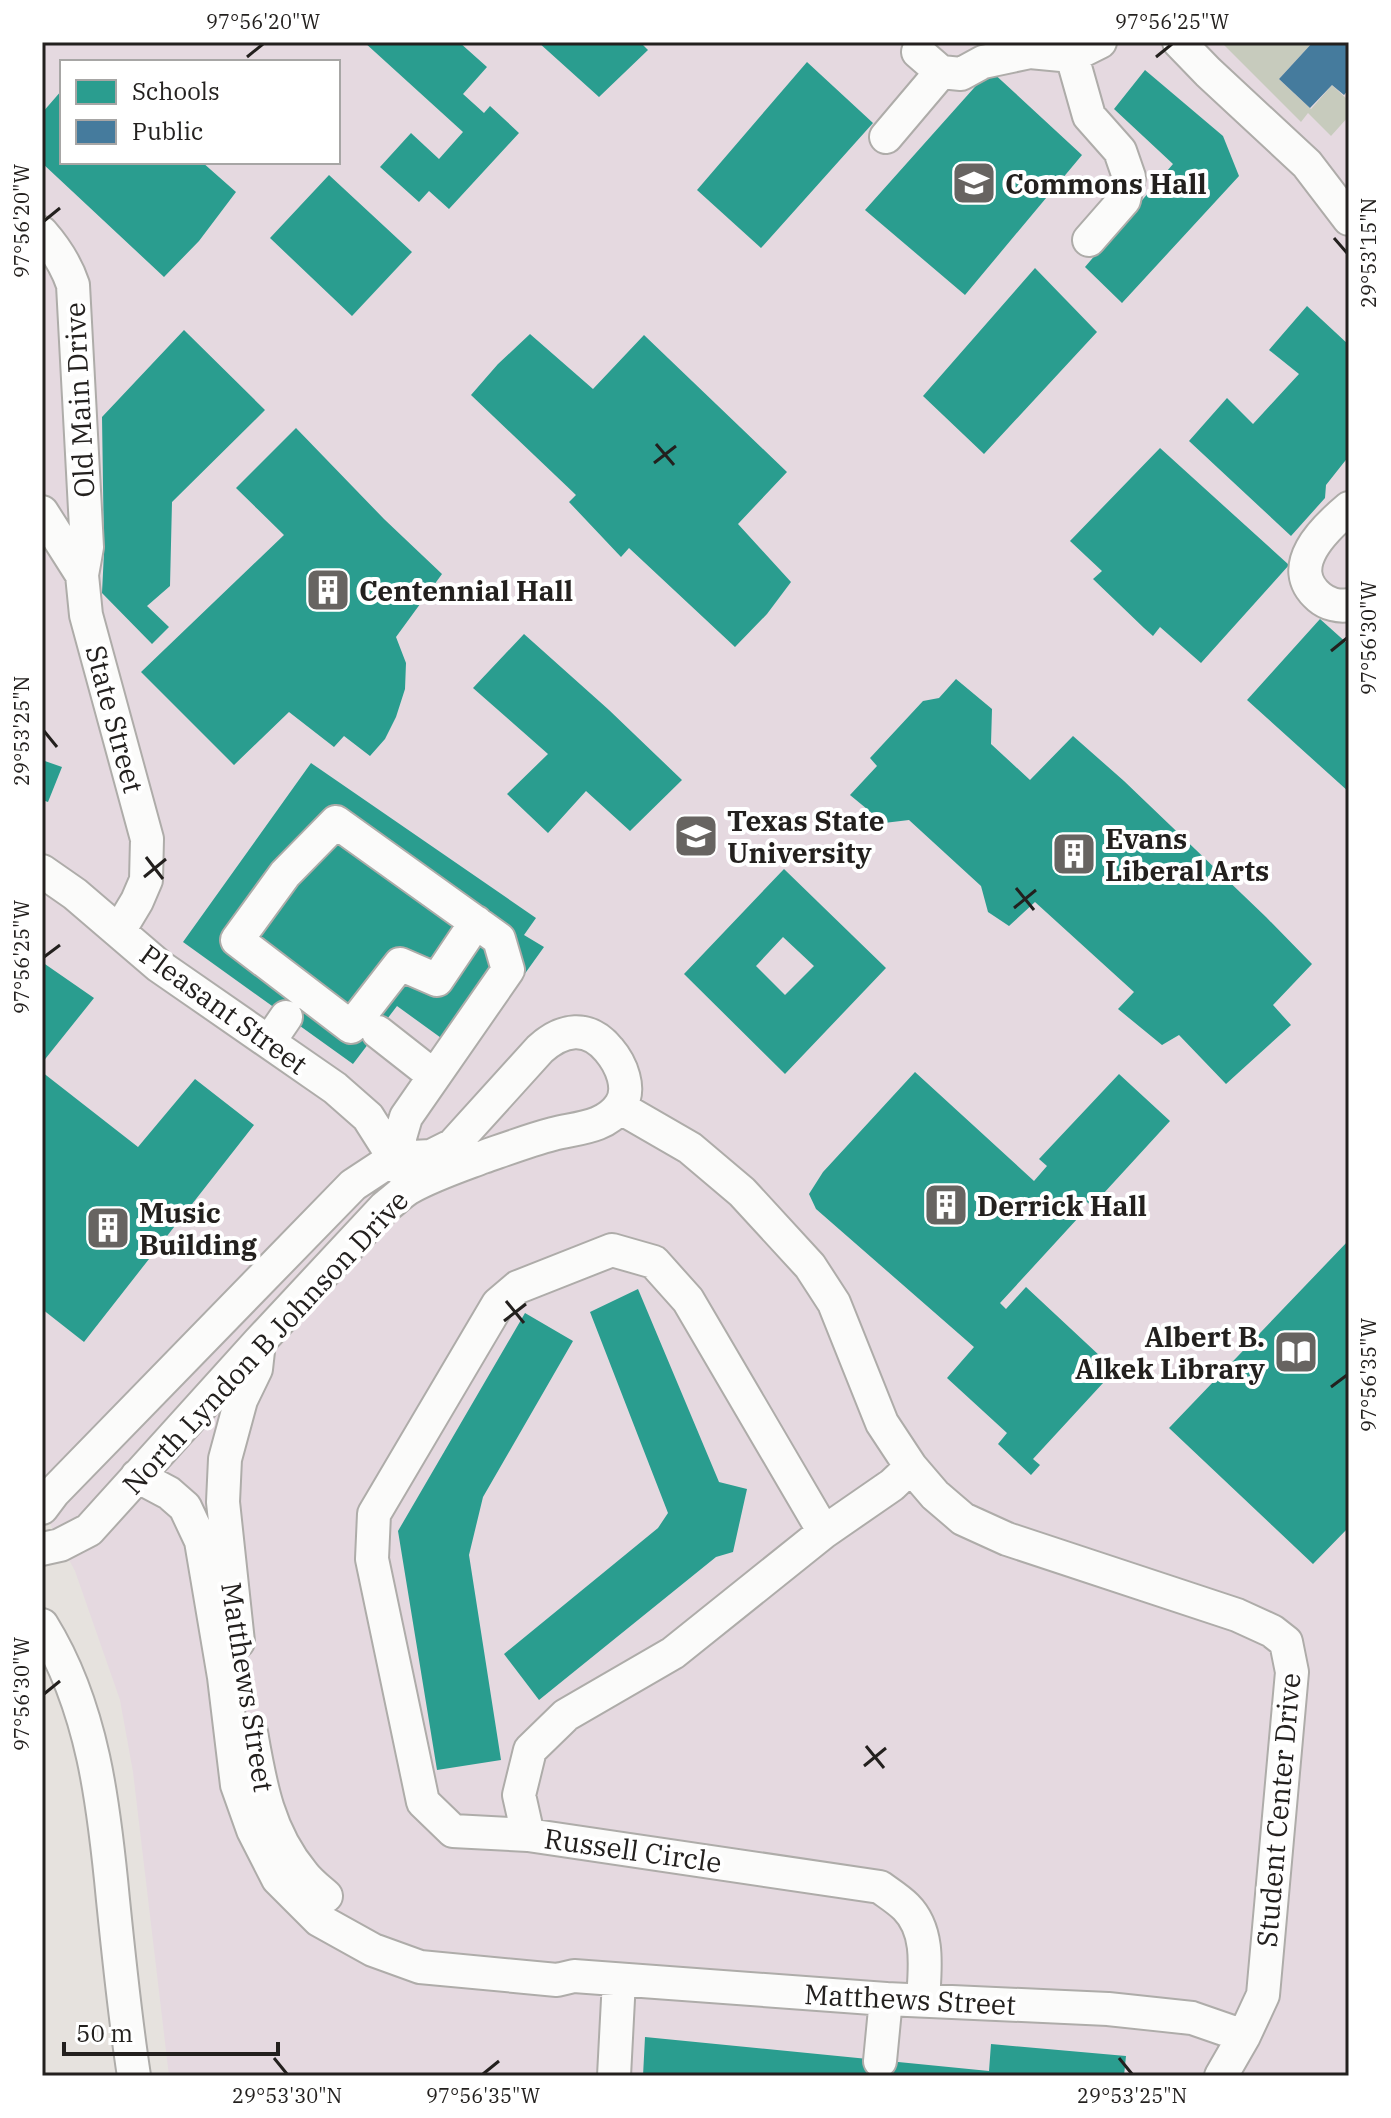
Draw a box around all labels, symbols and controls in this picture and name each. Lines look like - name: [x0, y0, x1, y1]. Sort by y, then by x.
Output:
- text: 97°56'20"W: [206, 8, 320, 35]
- text: 97°56'25"W: [1115, 8, 1229, 35]
- legend: [60, 60, 340, 164]
- text: Schools: [132, 75, 220, 107]
- text: Public: [132, 115, 203, 147]
- school or university icon: Commons Hall: [950, 159, 998, 207]
- text: 97°56'20"W: [8, 164, 35, 278]
- place label: Commons Hall: [1005, 165, 1207, 202]
- text: 29°53'15"N: [1355, 198, 1382, 308]
- street label: Old Main Drive: [55, 301, 103, 499]
- building icon: Centennial Hall: [304, 566, 352, 614]
- place label: Centennial Hall: [359, 572, 573, 609]
- text: 97°56'30"W: [1355, 581, 1382, 695]
- street label: State Street: [78, 641, 152, 797]
- text: 29°53'25"N: [8, 676, 35, 786]
- place label: Texas State University: [727, 802, 885, 871]
- school or university icon: Texas State University: [672, 812, 720, 860]
- place label: Evans Liberal Arts: [1105, 820, 1269, 889]
- building icon: Evans Liberal Arts: [1050, 830, 1098, 878]
- text: 97°56'25"W: [8, 900, 35, 1014]
- street label: Pleasant Street: [133, 936, 315, 1082]
- building icon: Derrick Hall: [922, 1181, 970, 1229]
- street label: North Lyndon B Johnson Drive: [114, 1182, 416, 1502]
- place label: Derrick Hall: [977, 1187, 1147, 1224]
- place label: Music Building: [139, 1194, 258, 1263]
- building icon: Music Building: [84, 1204, 132, 1252]
- place label: Albert B. Alkek Library: [1075, 1318, 1265, 1387]
- text: 97°56'35"W: [1355, 1318, 1382, 1432]
- library icon: Albert B. Alkek Library: [1272, 1328, 1320, 1376]
- street label: Matthews Street: [213, 1579, 283, 1795]
- text: 97°56'30"W: [8, 1637, 35, 1751]
- street label: Student Center Drive: [1248, 1671, 1308, 1949]
- street label: Russell Circle: [542, 1819, 724, 1881]
- street label: Matthews Street: [803, 1975, 1017, 2023]
- scale bar: [64, 2006, 278, 2056]
- text: 50 m: [76, 2017, 133, 2049]
- text: 29°53'30"N: [232, 2082, 342, 2109]
- text: 97°56'35"W: [426, 2082, 540, 2109]
- text: 29°53'25"N: [1077, 2082, 1187, 2109]

